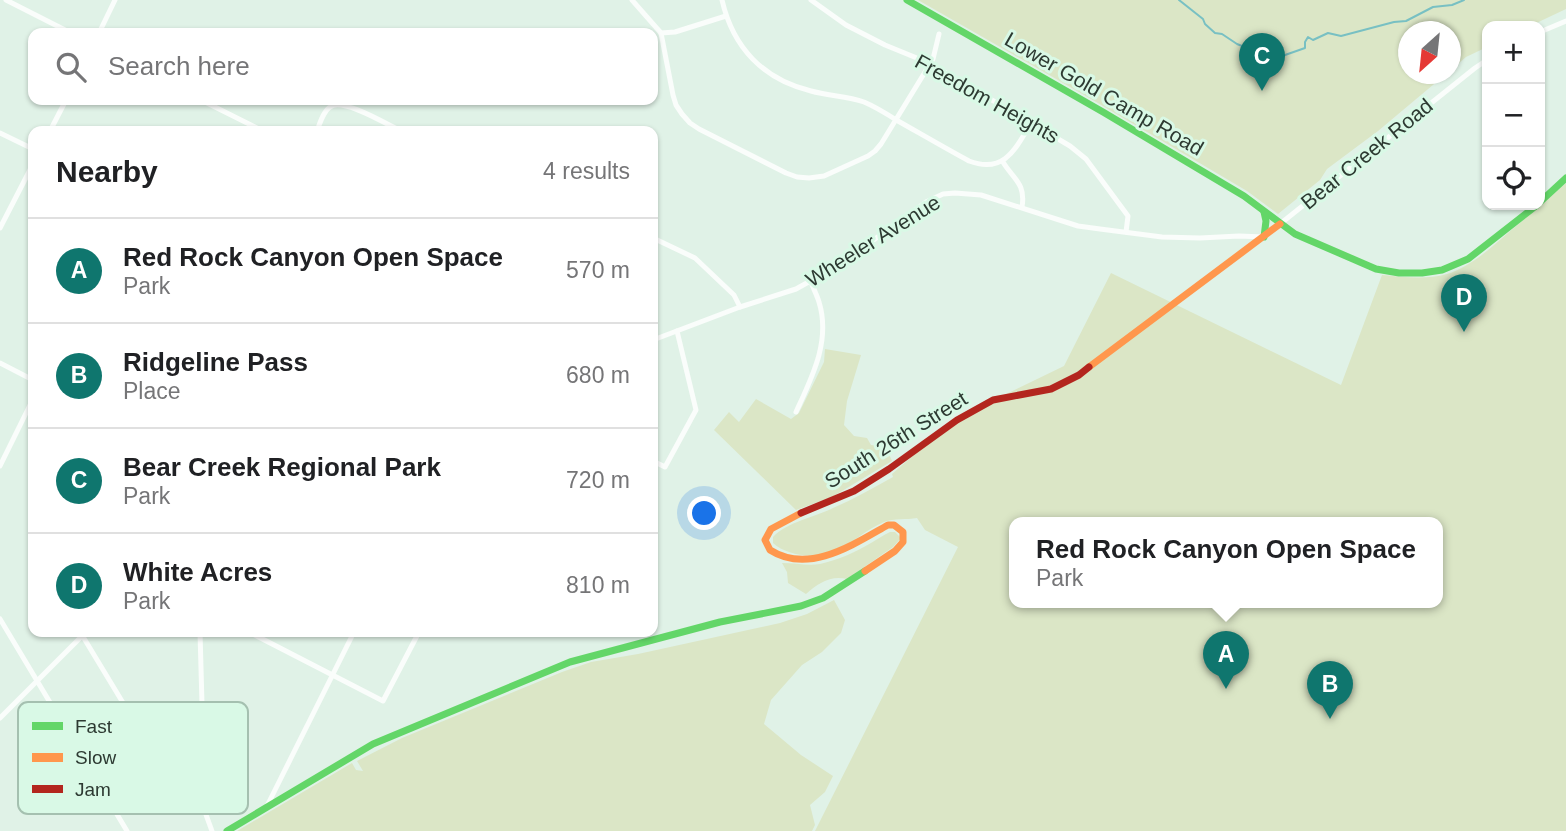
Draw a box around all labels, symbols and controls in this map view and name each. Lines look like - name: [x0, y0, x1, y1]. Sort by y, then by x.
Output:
- north arrow: [1398, 21, 1461, 84]
- map controls: [1482, 21, 1545, 210]
- button: +: [1482, 21, 1545, 84]
- street label: Lower Gold Camp Road: [1001, 27, 1208, 160]
- search box: [28, 28, 658, 105]
- pin: C: [1239, 33, 1285, 91]
- icon: search: [52, 48, 90, 86]
- street label: Freedom Heights: [911, 49, 1063, 148]
- text: Search here: [108, 51, 250, 81]
- button: −: [1482, 84, 1545, 147]
- street label: Bear Creek Road: [1296, 94, 1437, 214]
- button: locate: [1482, 147, 1545, 210]
- text: Nearby: [56, 155, 158, 188]
- text: 4 results: [543, 158, 630, 184]
- street label: Wheeler Avenue: [801, 190, 944, 291]
- text: Red Rock Canyon Open Space: [123, 242, 503, 272]
- text: A: [71, 257, 87, 283]
- text: 570 m: [566, 257, 630, 283]
- text: Park: [123, 273, 170, 299]
- pin: D: [1441, 274, 1487, 332]
- text: Ridgeline Pass: [123, 347, 308, 377]
- text: B: [71, 362, 87, 388]
- text: 680 m: [566, 362, 630, 388]
- text: Place: [123, 378, 181, 404]
- street label: South 26th Street: [820, 386, 971, 493]
- text: Bear Creek Regional Park: [123, 452, 441, 482]
- text: C: [71, 467, 87, 493]
- text: 720 m: [566, 467, 630, 493]
- text: Park: [123, 483, 170, 509]
- your location: [687, 496, 721, 530]
- popup: [1009, 517, 1443, 608]
- text: Red Rock Canyon Open Space: [1036, 534, 1416, 564]
- text: White Acres: [123, 557, 272, 587]
- text: Park: [1036, 565, 1083, 591]
- text: D: [71, 572, 87, 598]
- text: 810 m: [566, 572, 630, 598]
- text: Park: [123, 588, 170, 614]
- pin: A: [1203, 631, 1249, 689]
- pin: B: [1307, 661, 1353, 719]
- legend: [18, 702, 248, 814]
- text: Fast: [75, 716, 113, 737]
- text: Slow: [75, 747, 116, 768]
- text: Jam: [75, 779, 111, 800]

